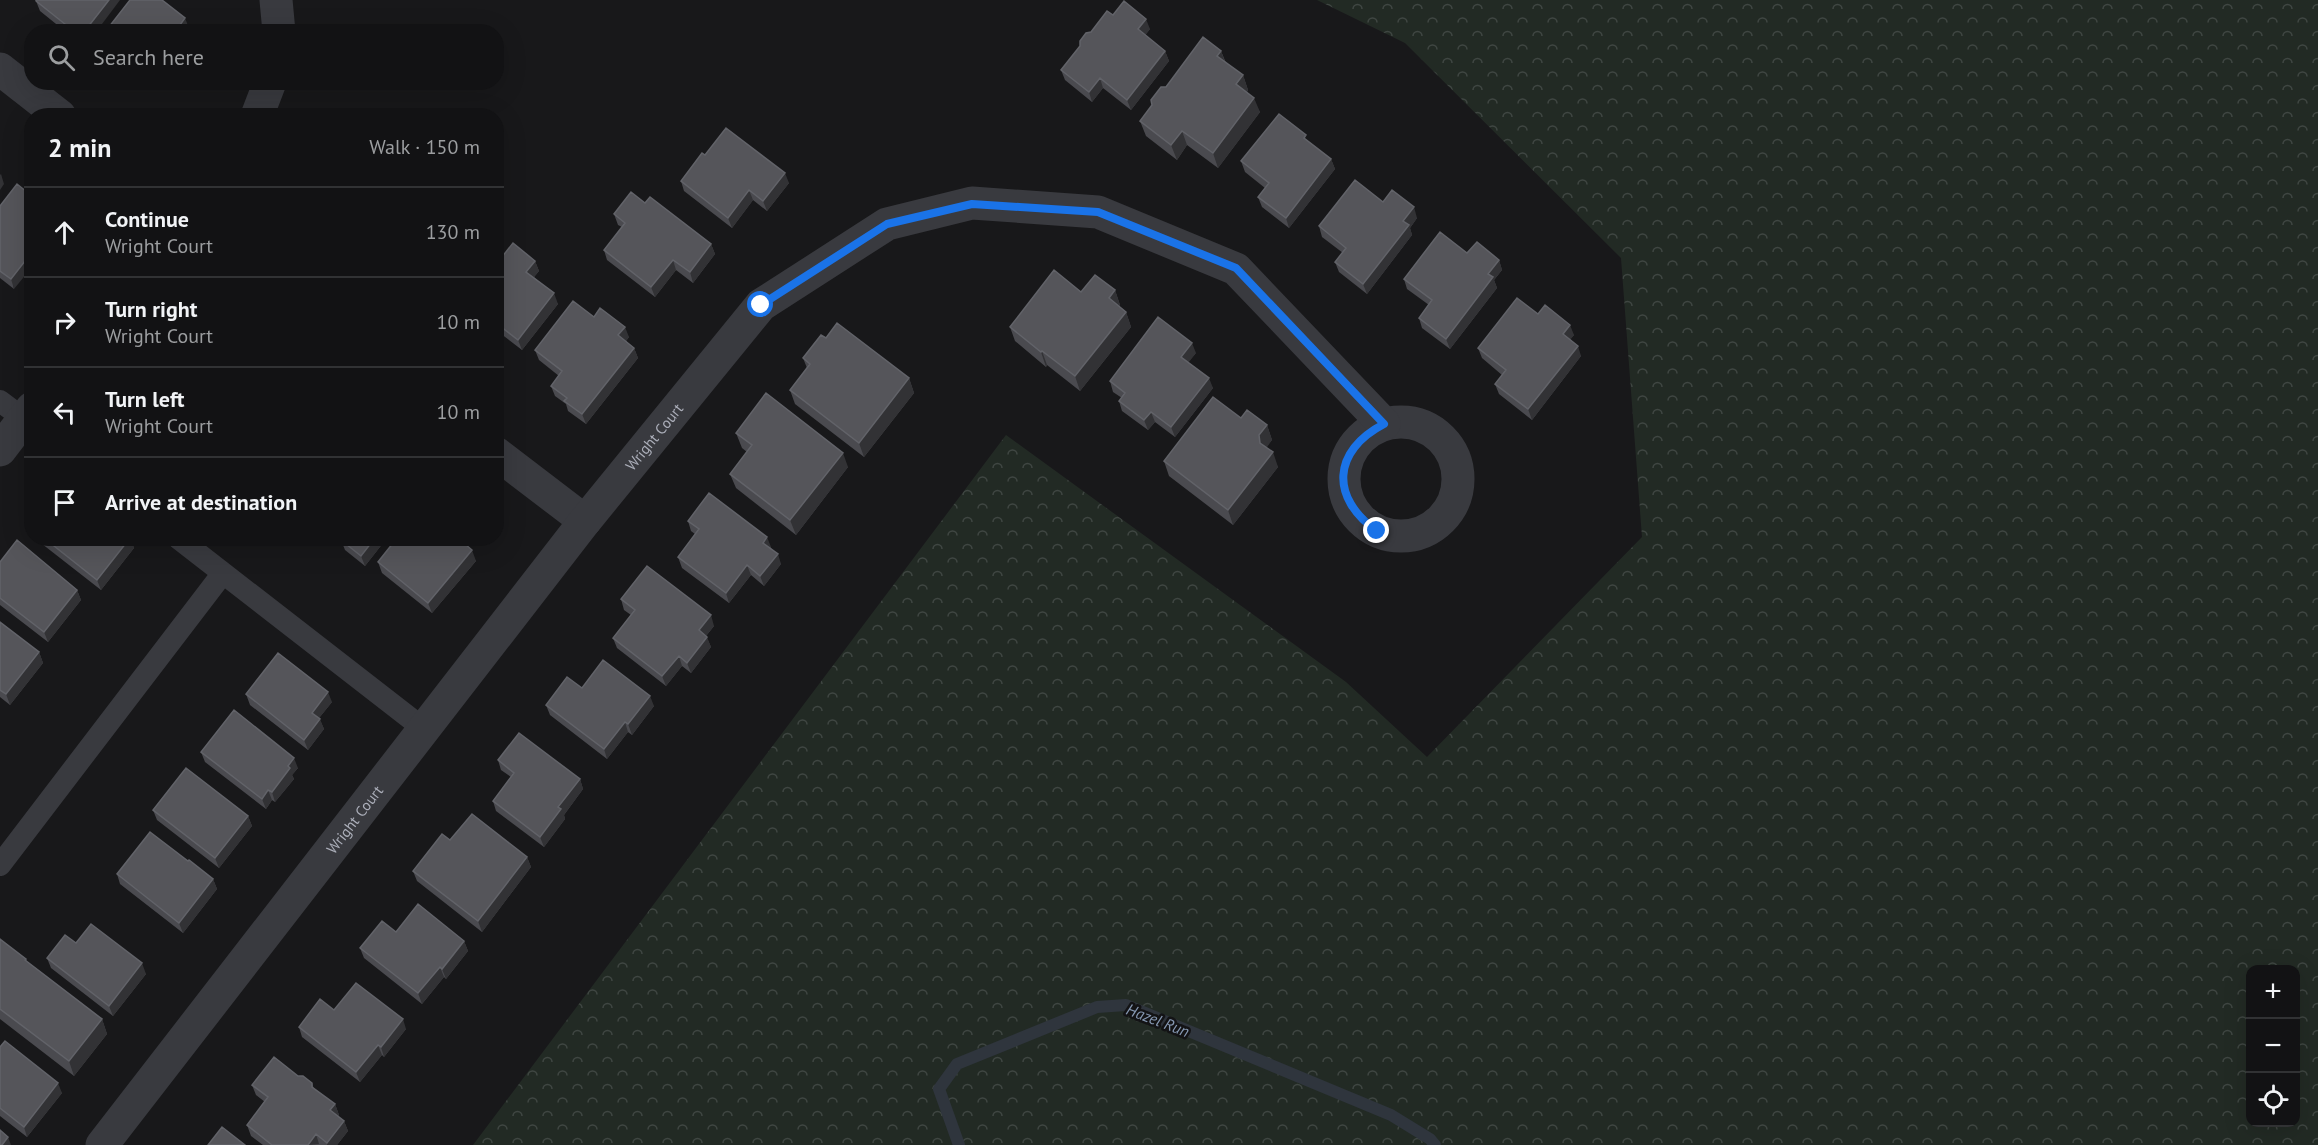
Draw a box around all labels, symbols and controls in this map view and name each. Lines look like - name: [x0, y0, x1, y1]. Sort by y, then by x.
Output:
- search box: [24, 24, 504, 90]
- icon: search: [45, 41, 78, 74]
- text: Search here: [93, 43, 204, 71]
- text: 2 min: [48, 131, 111, 164]
- text: Walk · 150 m: [369, 134, 480, 160]
- text: Continue: [105, 205, 189, 233]
- icon: ahead: [48, 216, 81, 249]
- text: 130 m: [426, 219, 480, 245]
- text: Wright Court: [105, 233, 213, 259]
- route start: [747, 291, 773, 317]
- text: Turn right: [105, 295, 197, 323]
- icon: right: [48, 306, 81, 339]
- text: 10 m: [437, 309, 480, 335]
- text: Wright Court: [105, 323, 213, 349]
- text: Turn left: [105, 385, 185, 413]
- icon: left: [48, 396, 81, 429]
- text: 10 m: [437, 399, 480, 425]
- street label: Wright Court: [621, 399, 687, 474]
- text: Wright Court: [105, 413, 213, 439]
- icon: arrive: [48, 486, 81, 519]
- text: Arrive at destination: [105, 488, 297, 516]
- route end: [1363, 517, 1389, 543]
- street label: Wright Court: [322, 781, 387, 857]
- map controls: [2246, 965, 2300, 1127]
- button: +: [2246, 965, 2300, 1019]
- water label: Hazel Run: [1124, 999, 1192, 1041]
- button: −: [2246, 1019, 2300, 1073]
- button: locate: [2246, 1073, 2300, 1127]

